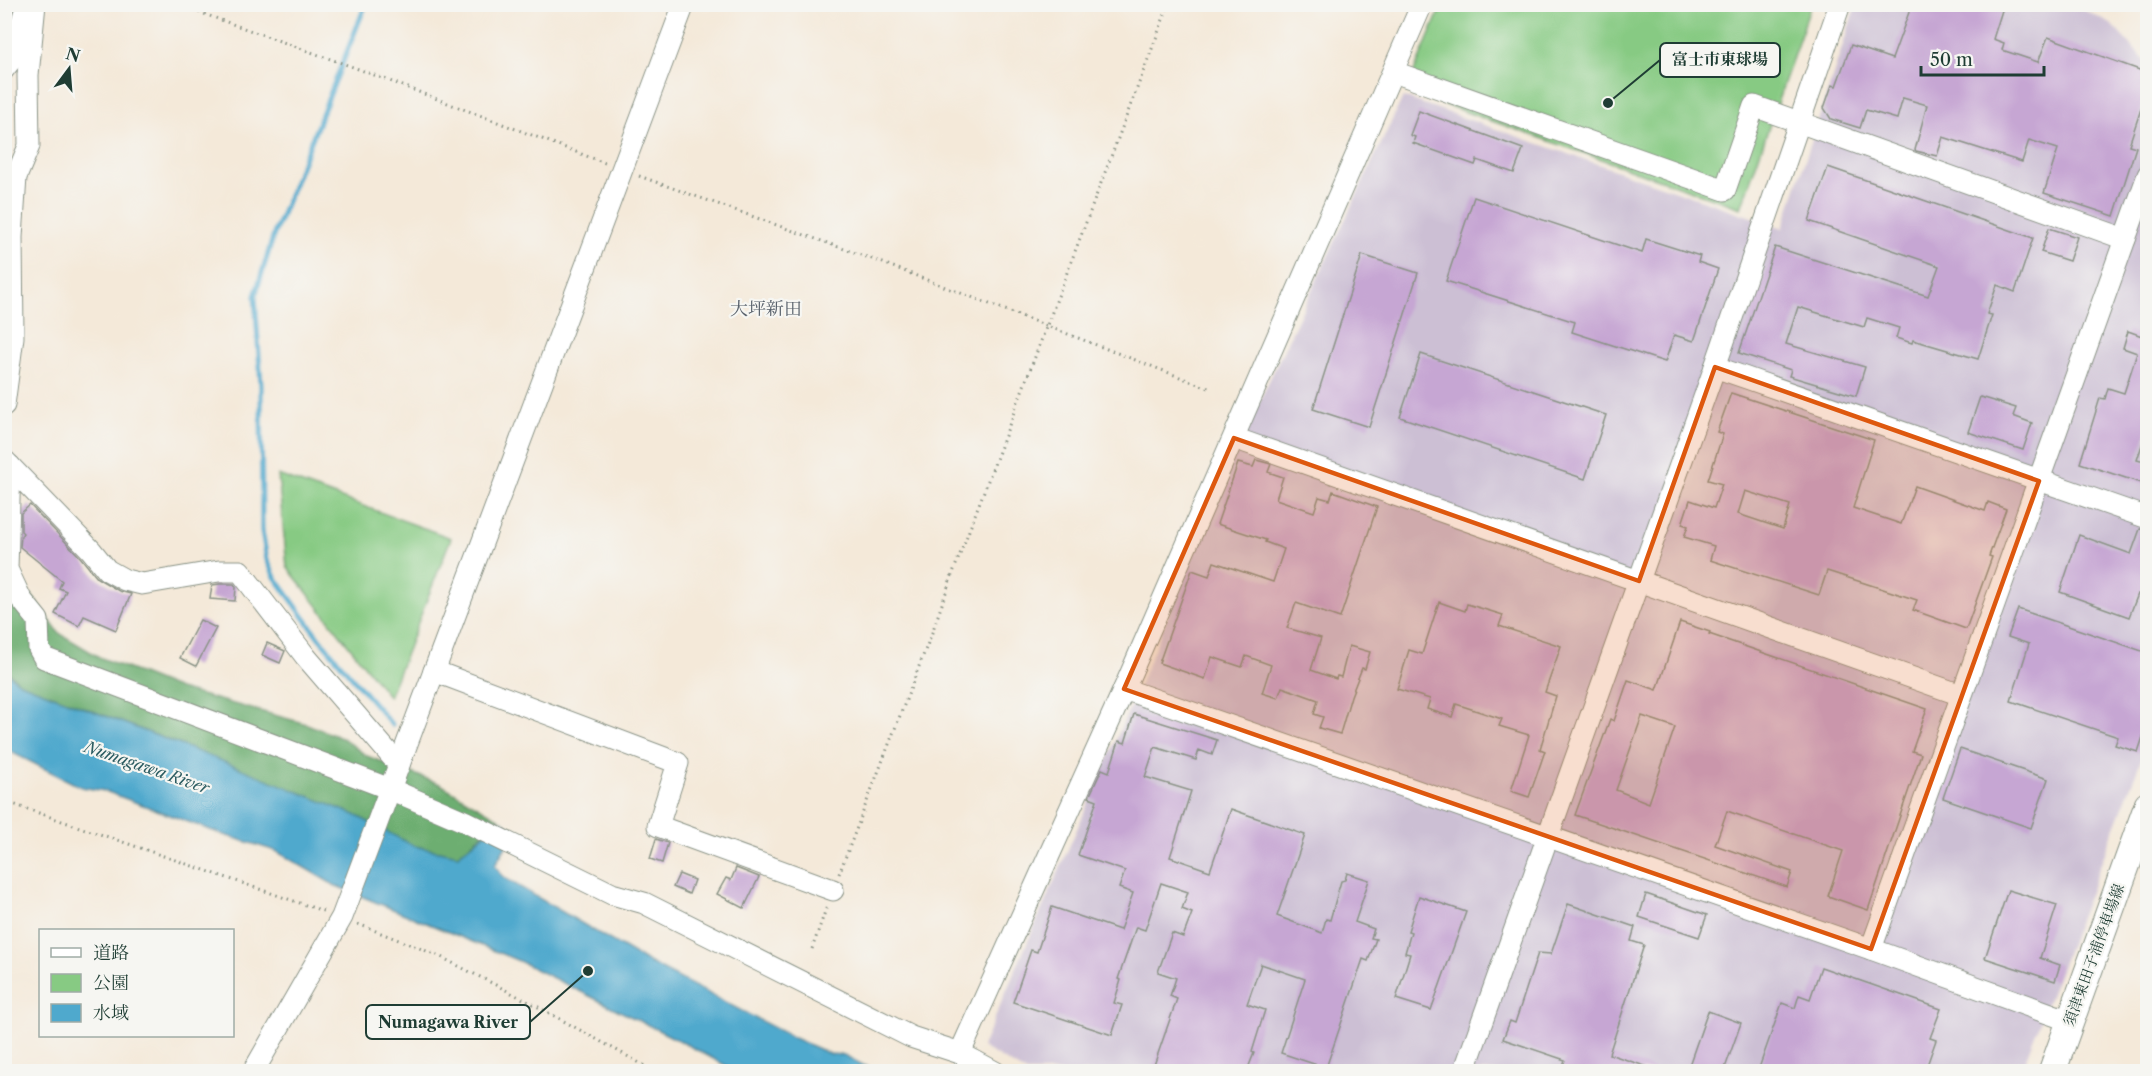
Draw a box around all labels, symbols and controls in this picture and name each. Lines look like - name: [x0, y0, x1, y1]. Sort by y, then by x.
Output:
- north arrow: [39, 39, 99, 99]
- scale bar: [1921, 39, 2044, 77]
- text: N: [64, 43, 83, 66]
- callout: 富士市東球場: [1660, 43, 1780, 77]
- text: 富士市東球場: [1672, 49, 1768, 69]
- text: 50 m: [1930, 49, 1973, 71]
- district label: 大坪新田: [730, 298, 802, 320]
- water label: Numagawa River: [80, 736, 213, 798]
- street label: 須津東田子浦停車場線: [2059, 881, 2128, 1029]
- legend: [39, 929, 234, 1037]
- text: 道路: [93, 942, 129, 964]
- text: 公園: [93, 972, 129, 994]
- text: 水域: [93, 1002, 129, 1024]
- callout: Numagawa River: [366, 1005, 530, 1039]
- text: Numagawa River: [378, 1012, 518, 1032]

